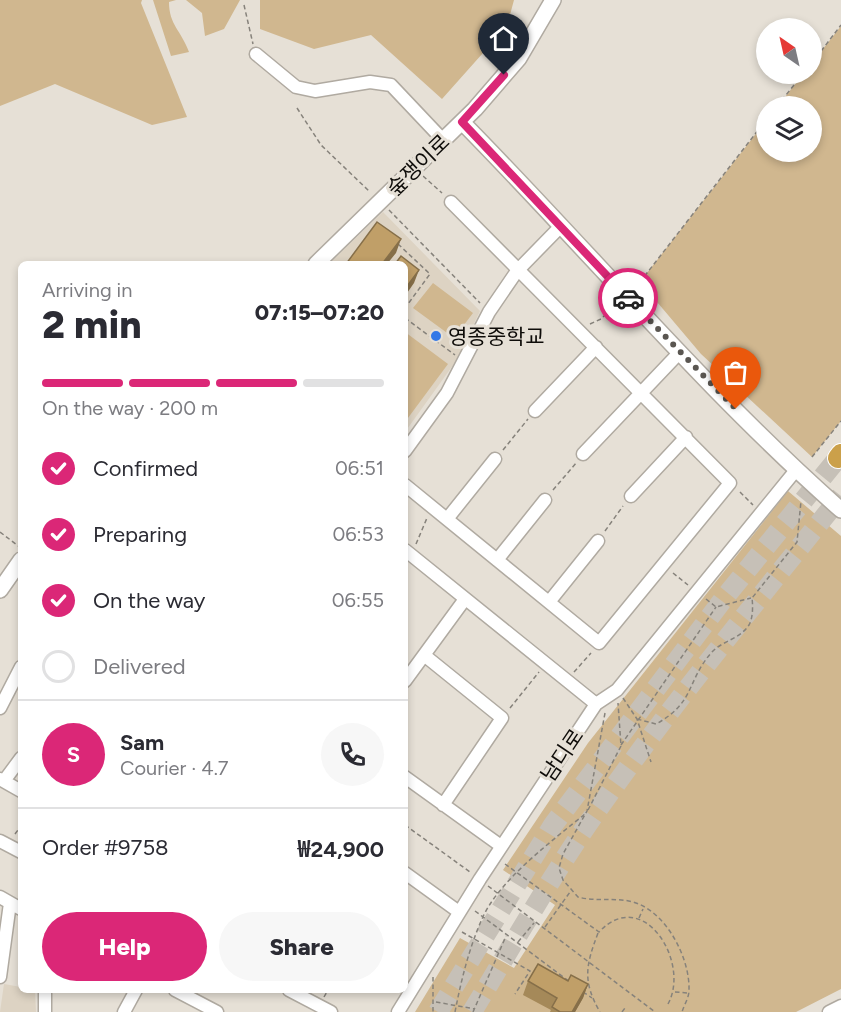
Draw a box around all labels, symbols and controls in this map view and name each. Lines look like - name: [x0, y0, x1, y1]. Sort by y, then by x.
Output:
- pin: [478, 13, 529, 75]
- north arrow: [756, 18, 822, 84]
- map controls: [756, 18, 822, 162]
- icon: home: [487, 22, 520, 55]
- button: layers: [756, 96, 822, 162]
- street label: 숲쟁이로: [382, 129, 454, 201]
- courier: [598, 268, 658, 328]
- text: Arriving in: [42, 278, 132, 302]
- icon: car: [612, 282, 645, 315]
- text: 07:15–07:20: [255, 299, 384, 326]
- text: 2 min: [42, 301, 142, 348]
- place label: 영종중학교: [448, 324, 545, 349]
- marker: 영종중학교: [429, 329, 443, 343]
- pin: [710, 347, 761, 409]
- icon: bag: [719, 356, 752, 389]
- text: On the way · 200 m: [42, 396, 218, 420]
- icon: check: [42, 452, 75, 485]
- text: Confirmed: [93, 455, 198, 482]
- text: 06:51: [335, 456, 384, 480]
- icon: check: [42, 518, 75, 551]
- text: Preparing: [93, 521, 187, 548]
- text: 06:53: [332, 522, 384, 546]
- icon: check: [42, 584, 75, 617]
- text: On the way: [93, 587, 205, 614]
- text: 06:55: [332, 588, 384, 612]
- text: Delivered: [93, 653, 186, 680]
- button: phone: [321, 723, 384, 786]
- street label: 남디로: [535, 724, 589, 786]
- text: Sam: [120, 729, 164, 756]
- text: S: [67, 741, 80, 768]
- text: Courier · 4.7: [120, 756, 229, 780]
- text: Order #9758: [42, 834, 169, 861]
- text: ₩24,900: [297, 836, 384, 863]
- button: Help: [42, 912, 207, 981]
- button: Share: [219, 912, 384, 981]

